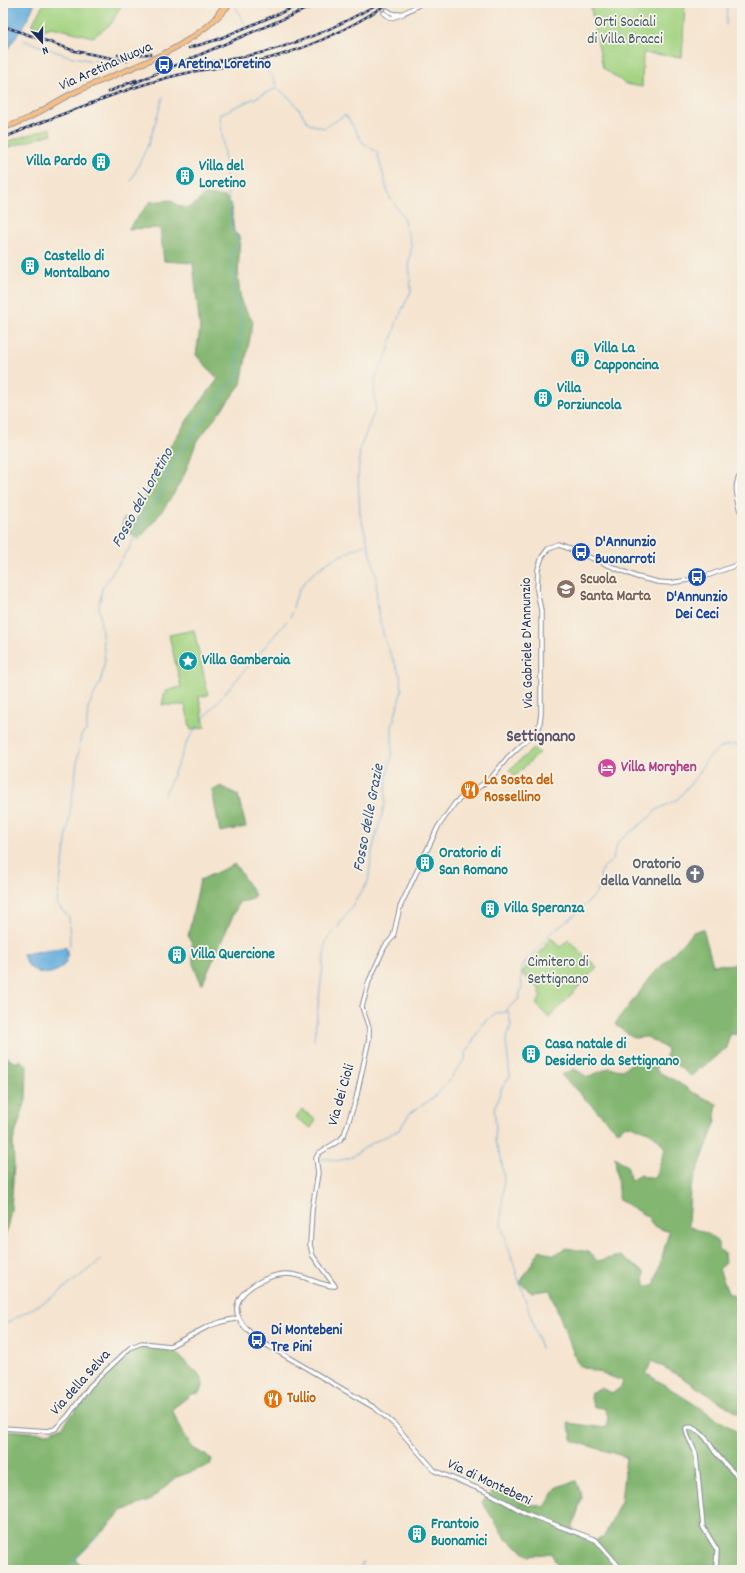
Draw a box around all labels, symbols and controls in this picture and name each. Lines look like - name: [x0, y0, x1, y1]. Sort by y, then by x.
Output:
- park label: Orti Sociali di Villa Bracci: [587, 12, 663, 51]
- north arrow: [22, 22, 62, 62]
- street label: Via Aretina Nuova: [56, 36, 157, 97]
- text: N: [39, 41, 50, 58]
- bus stop icon: Aretina Loretino: [153, 54, 175, 76]
- place label: Aretina Loretino: [178, 54, 271, 76]
- place label: Villa Pardo: [26, 151, 87, 173]
- building icon: Villa Pardo: [90, 151, 112, 173]
- place label: Villa del Loretino: [199, 156, 246, 195]
- building icon: Villa del Loretino: [174, 165, 196, 187]
- place label: Castello di Montalbano: [44, 246, 110, 285]
- building icon: Castello di Montalbano: [19, 255, 41, 277]
- place label: Villa La Capponcina: [594, 338, 660, 377]
- building icon: Villa La Capponcina: [569, 347, 591, 369]
- place label: Villa Porziuncola: [557, 378, 622, 417]
- building icon: Villa Porziuncola: [532, 387, 554, 409]
- water label: Fosso del Loretino: [106, 443, 180, 552]
- place label: D'Annunzio Buonarroti: [595, 532, 657, 571]
- bus stop icon: D'Annunzio Buonarroti: [570, 541, 592, 563]
- bus stop icon: D'Annunzio Dei Ceci: [686, 566, 708, 588]
- place label: Scuola Santa Marta: [580, 569, 652, 608]
- street label: Via Gabriele D'Annunzio: [516, 577, 540, 709]
- school or university icon: Scuola Santa Marta: [555, 578, 577, 600]
- place label: D'Annunzio Dei Ceci: [666, 587, 728, 626]
- place icon: Villa Gamberaia: [177, 650, 199, 672]
- place label: Villa Gamberaia: [202, 650, 291, 672]
- district label: Settignano: [506, 726, 576, 750]
- hotel icon: Villa Morghen: [596, 757, 618, 779]
- place label: Villa Morghen: [621, 757, 697, 779]
- water label: Fosso delle Grazie: [347, 761, 391, 874]
- place label: La Sosta del Rossellino: [484, 770, 554, 809]
- restaurant icon: La Sosta del Rossellino: [459, 779, 481, 801]
- place label: Oratorio di San Romano: [439, 843, 508, 882]
- building icon: Oratorio di San Romano: [414, 852, 436, 874]
- place label: Oratorio della Vannella: [601, 854, 682, 893]
- church icon: Oratorio della Vannella: [684, 863, 706, 885]
- building icon: Villa Speranza: [479, 898, 501, 920]
- place label: Villa Speranza: [504, 898, 585, 920]
- building icon: Villa Quercione: [166, 944, 188, 966]
- place label: Villa Quercione: [191, 944, 275, 966]
- park label: Cimitero di Settignano: [527, 952, 589, 991]
- place label: Casa natale di Desiderio da Settignano: [545, 1034, 679, 1073]
- building icon: Casa natale di Desiderio da Settignano: [520, 1043, 542, 1065]
- street label: Via dei Cioli: [323, 1061, 361, 1128]
- place label: Di Montebeni Tre Pini: [271, 1320, 342, 1359]
- bus stop icon: Di Montebeni Tre Pini: [246, 1329, 268, 1351]
- street label: Via della Selva: [45, 1345, 117, 1421]
- restaurant icon: Tullio: [262, 1388, 284, 1410]
- place label: Tullio: [287, 1388, 316, 1410]
- street label: Via di Montebeni: [443, 1454, 535, 1512]
- place label: Frantoio Buonamici: [431, 1514, 487, 1553]
- building icon: Frantoio Buonamici: [406, 1523, 428, 1545]

